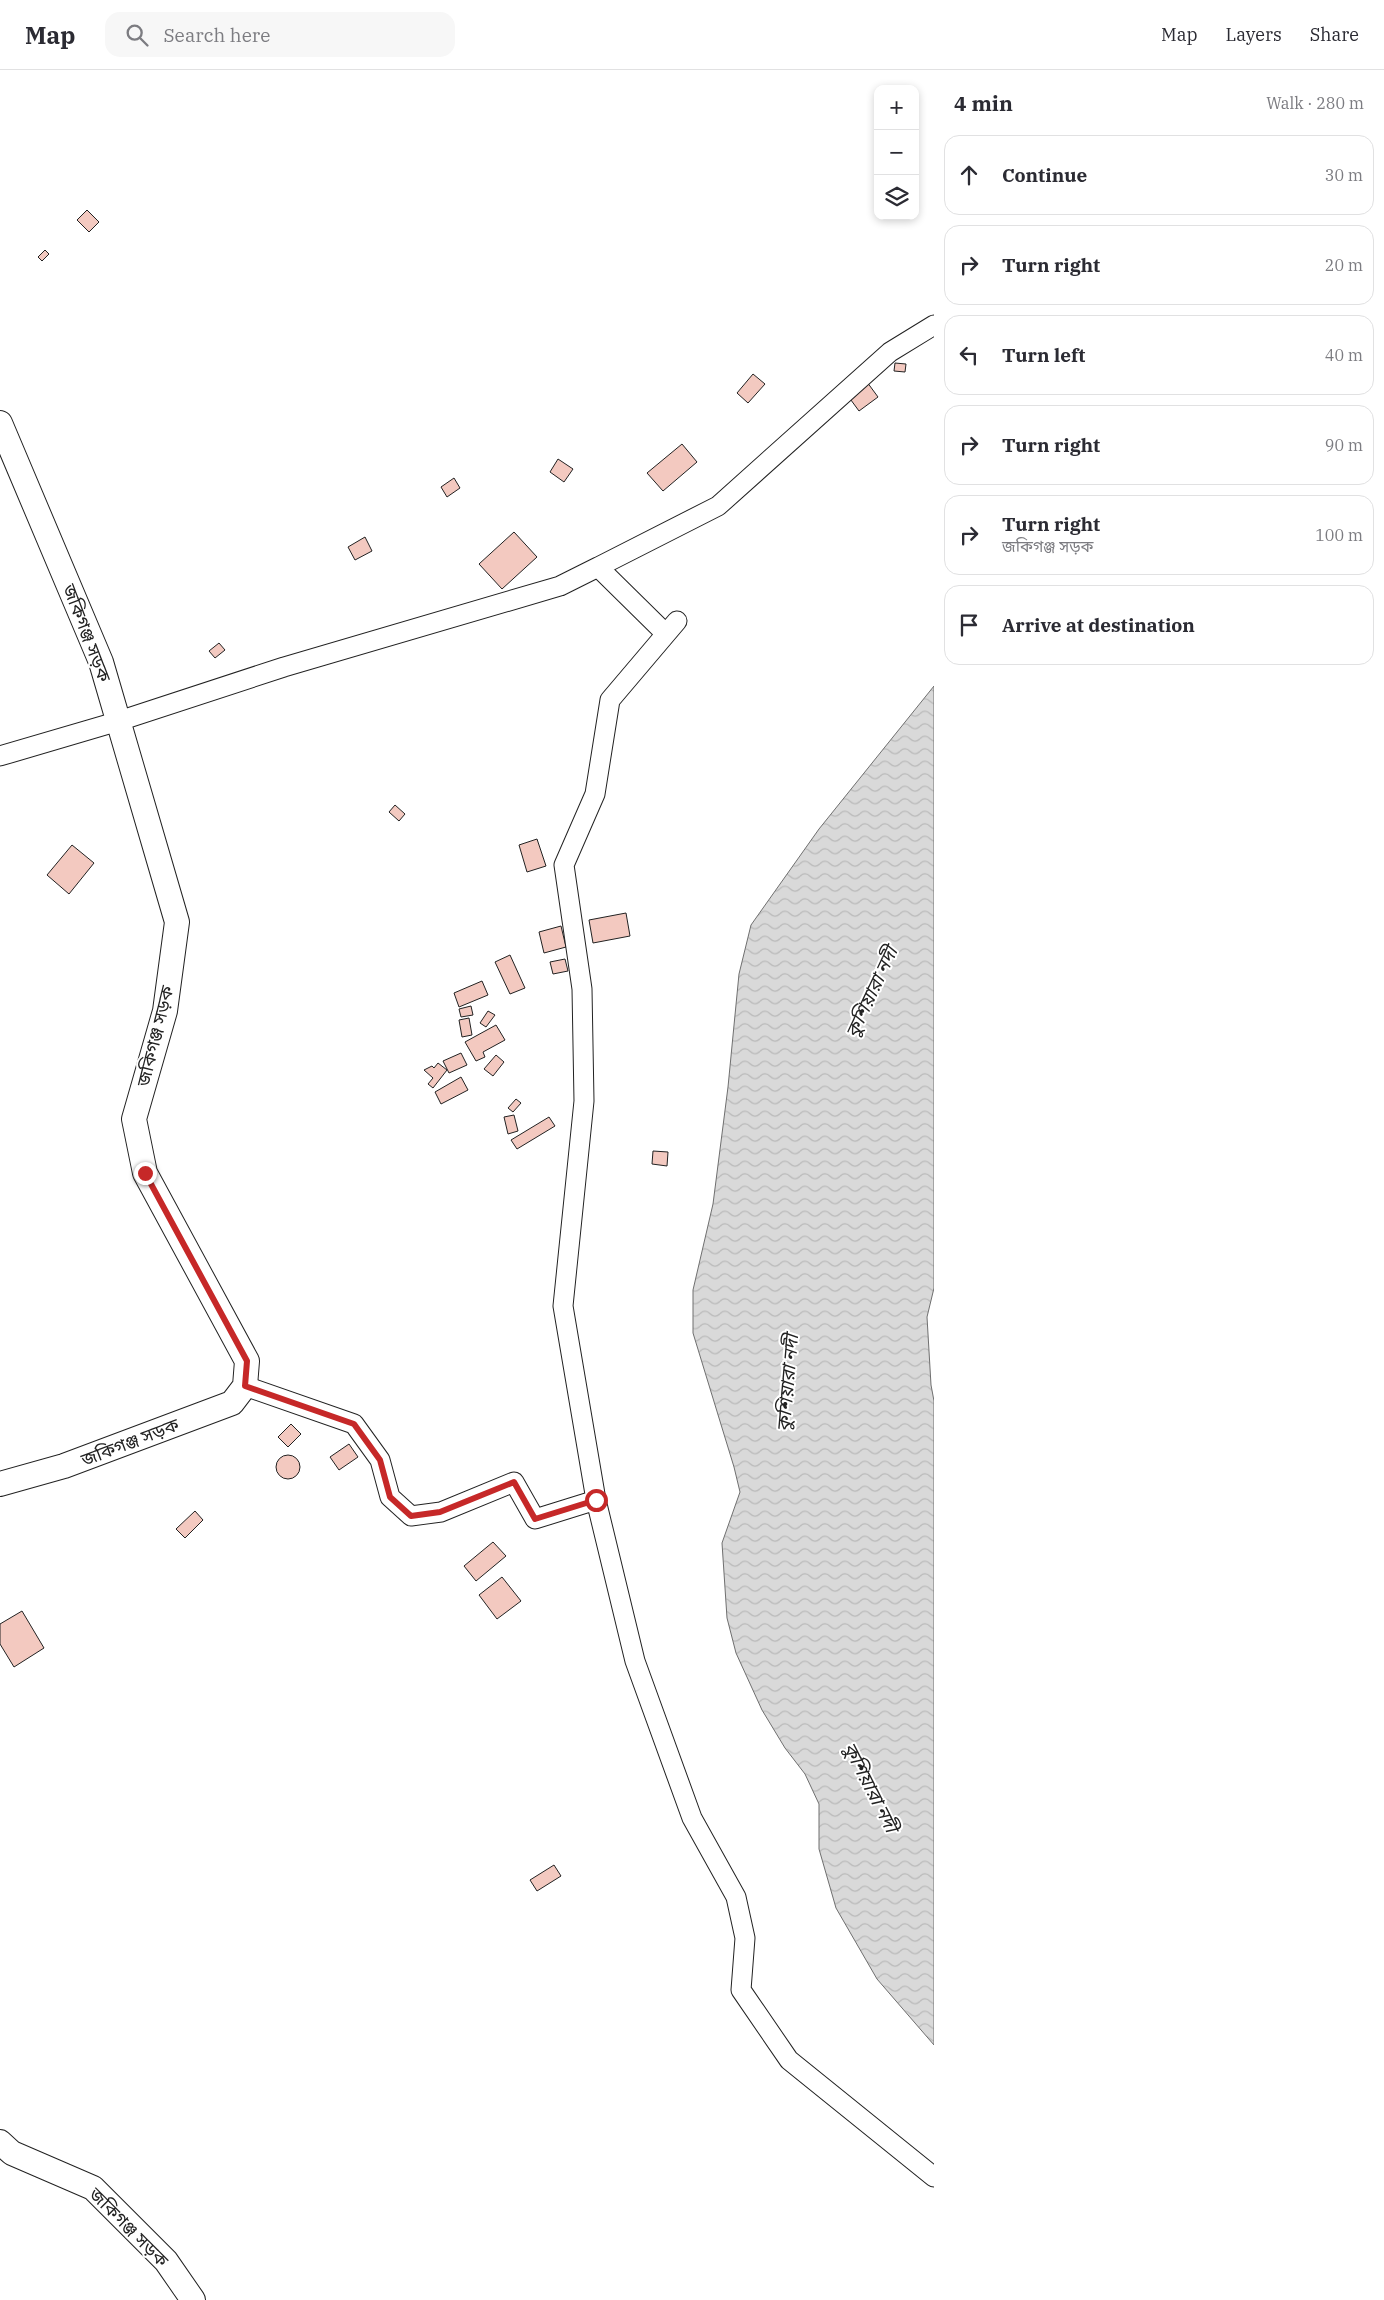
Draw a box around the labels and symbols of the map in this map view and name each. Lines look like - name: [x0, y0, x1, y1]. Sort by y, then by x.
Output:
- street label: জকিগঞ্জ সড়ক: [57, 580, 116, 686]
- water label: কুশিয়ারা নদী: [839, 939, 904, 1041]
- street label: জকিগঞ্জ সড়ক: [131, 983, 179, 1090]
- route end: [134, 1162, 157, 1185]
- water label: কুশিয়ারা নদী: [771, 1329, 804, 1433]
- street label: জকিগঞ্জ সড়ক: [77, 1413, 183, 1472]
- route start: [585, 1489, 608, 1512]
- water label: কুশিয়ারা নদী: [838, 1738, 906, 1839]
- street label: জকিগঞ্জ সড়ক: [84, 2182, 174, 2272]

